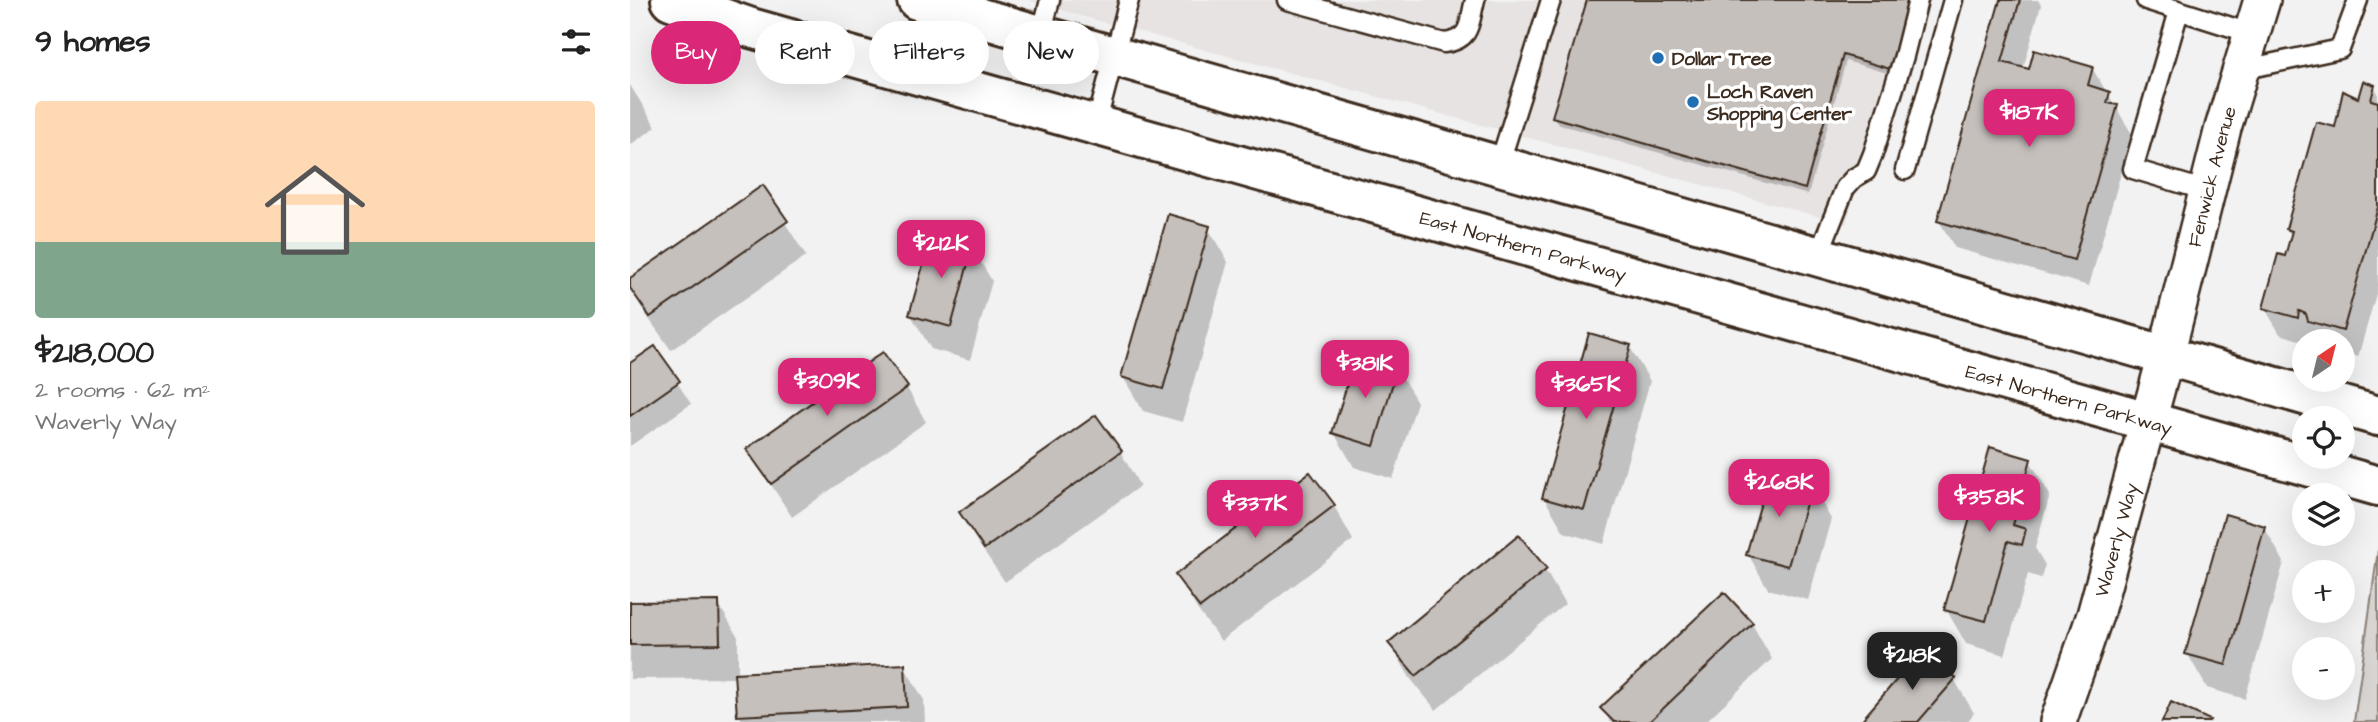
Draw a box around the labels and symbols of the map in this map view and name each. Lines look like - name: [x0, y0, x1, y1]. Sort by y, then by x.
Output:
- place label: Dollar Tree: [1672, 46, 1772, 73]
- marker: Dollar Tree: [1650, 50, 1666, 66]
- place label: Loch Raven Shopping Center: [1706, 79, 1852, 129]
- pin: $187K: [1980, 90, 2078, 149]
- marker: Loch Raven Shopping Center: [1685, 94, 1701, 110]
- street label: Fenwick Avenue: [2182, 103, 2244, 250]
- street label: East Northern Parkway: [1417, 205, 1630, 290]
- pin: $212K: [892, 220, 990, 280]
- north arrow: [2292, 329, 2356, 392]
- pin: $381K: [1316, 340, 1414, 400]
- pin: $309K: [778, 358, 876, 418]
- street label: East Northern Parkway: [1962, 359, 2175, 443]
- pin: $365K: [1537, 362, 1635, 421]
- pin: $268K: [1730, 460, 1828, 519]
- pin: $358K: [1940, 475, 2038, 534]
- pin: $337K: [1206, 480, 1304, 540]
- street label: Waverly Way: [2088, 480, 2147, 600]
- pin: $218K: [1863, 632, 1961, 692]

